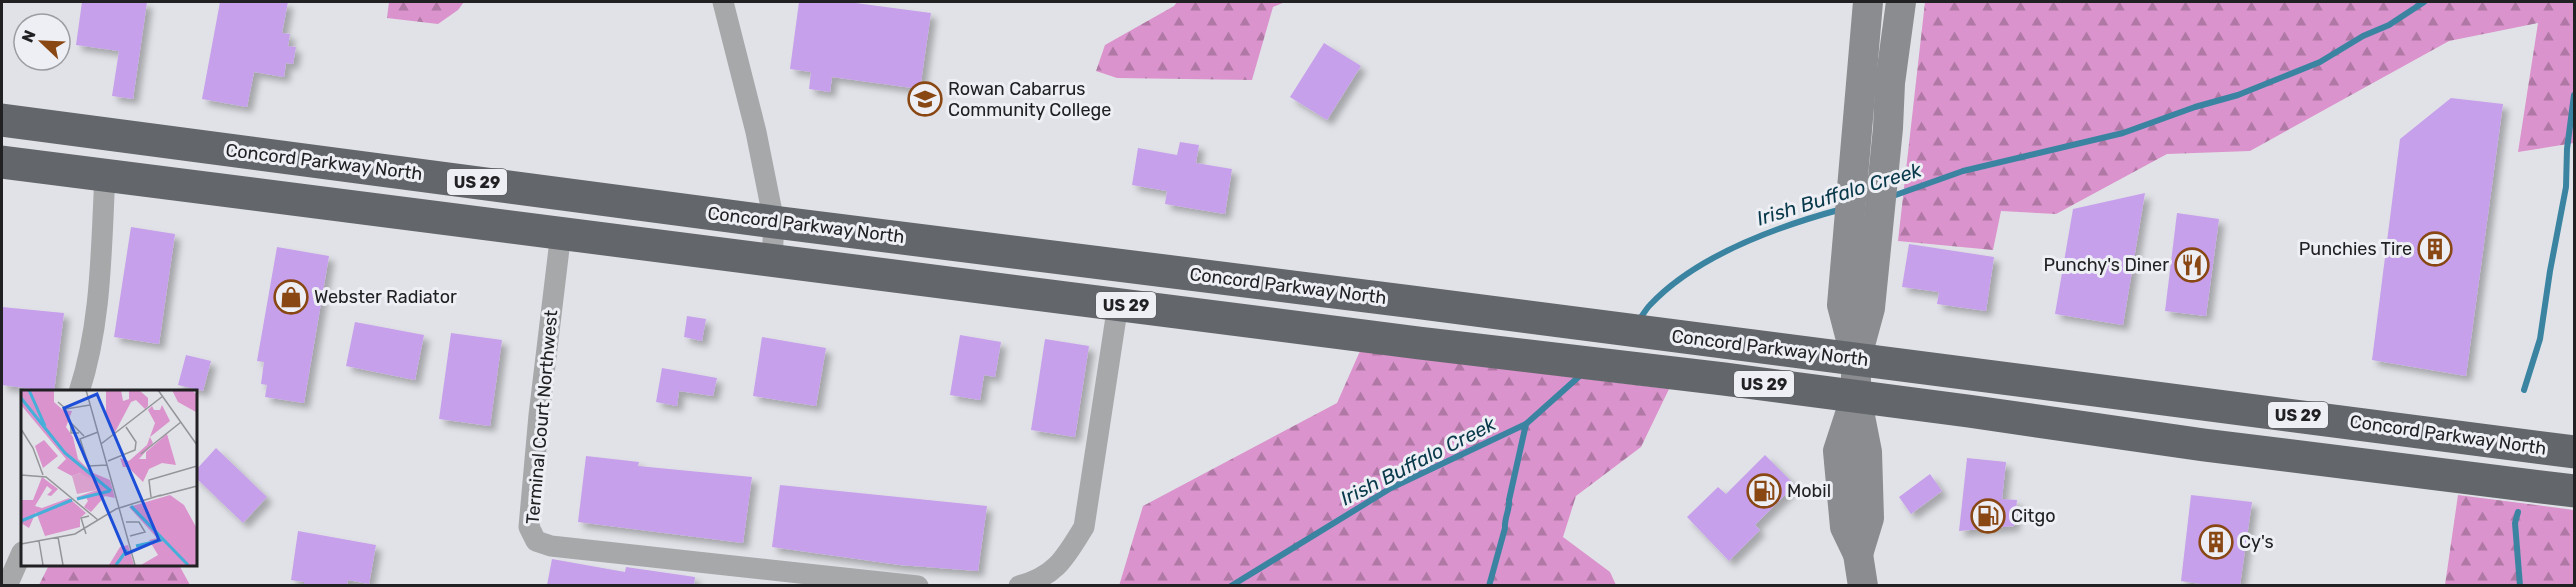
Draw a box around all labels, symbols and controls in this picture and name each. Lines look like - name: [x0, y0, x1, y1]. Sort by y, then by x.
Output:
- north arrow: [12, 12, 72, 72]
- text: N: [18, 27, 40, 45]
- place label: Rowan Cabarrus Community College: [948, 78, 1111, 121]
- school or university icon: Rowan Cabarrus Community College: [907, 81, 943, 117]
- street label: Concord Parkway North: [224, 139, 424, 185]
- water label: Irish Buffalo Creek: [1754, 157, 1925, 230]
- road number: US 29: [447, 169, 507, 195]
- street label: Concord Parkway North: [706, 202, 906, 248]
- building icon: Punchies Tire: [2417, 231, 2453, 267]
- place label: Punchies Tire: [2299, 238, 2412, 260]
- restaurant icon: Punchy's Diner: [2174, 247, 2210, 283]
- place label: Punchy's Diner: [2043, 254, 2169, 276]
- street label: Concord Parkway North: [1188, 263, 1388, 309]
- shop icon: Webster Radiator: [273, 279, 309, 315]
- place label: Webster Radiator: [314, 286, 457, 308]
- road number: US 29: [1096, 292, 1156, 318]
- street label: Terminal Court Northwest: [522, 309, 562, 525]
- street label: Concord Parkway North: [1670, 325, 1870, 371]
- road number: US 29: [1734, 371, 1794, 397]
- inset map: [21, 390, 196, 566]
- road number: US 29: [2268, 402, 2328, 428]
- street label: Concord Parkway North: [2348, 410, 2548, 460]
- water label: Irish Buffalo Creek: [1336, 411, 1500, 511]
- fuel station icon: Mobil: [1746, 473, 1782, 509]
- place label: Mobil: [1787, 480, 1831, 502]
- fuel station icon: Citgo: [1970, 498, 2006, 534]
- place label: Citgo: [2011, 505, 2055, 527]
- building icon: Cy's: [2198, 524, 2234, 560]
- place label: Cy's: [2239, 531, 2274, 553]

